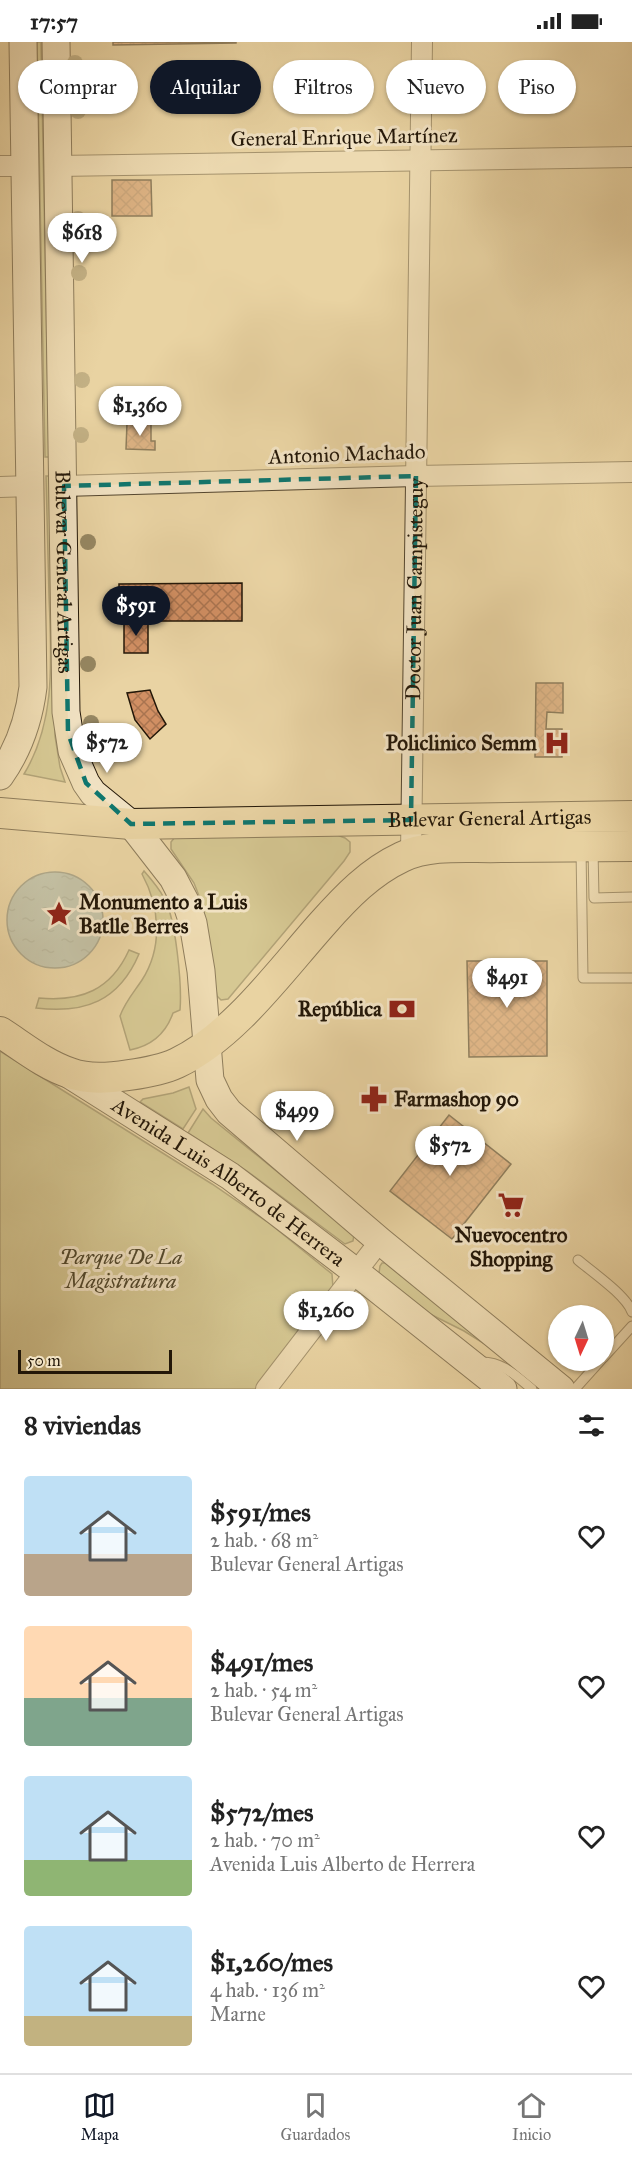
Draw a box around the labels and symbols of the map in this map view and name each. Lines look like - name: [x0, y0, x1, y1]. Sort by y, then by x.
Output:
- street label: General Enrique Martínez: [230, 122, 458, 152]
- pin: $618: [46, 213, 118, 264]
- pin: $1,360: [91, 386, 189, 437]
- street label: Antonio Machado: [267, 438, 426, 470]
- street label: Bulevar General Artigas: [49, 470, 78, 674]
- street label: Doctor Juan Campisteguy: [400, 476, 429, 701]
- pin: $591: [100, 586, 172, 637]
- pin: $572: [71, 723, 143, 774]
- hospital icon: Policlinico Semm: [542, 728, 572, 758]
- place label: Policlinico Semm: [386, 730, 537, 756]
- street label: Bulevar General Artigas: [388, 804, 591, 833]
- place label: Monumento a Luis Batlle Berres: [79, 889, 248, 939]
- place icon: Monumento a Luis Batlle Berres: [44, 899, 74, 929]
- pin: $491: [471, 958, 543, 1009]
- bank icon: República: [387, 994, 417, 1024]
- place label: República: [298, 996, 383, 1022]
- pharmacy icon: Farmashop 90: [359, 1084, 389, 1114]
- place label: Farmashop 90: [394, 1086, 519, 1112]
- street label: Avenida Luis Alberto de Herrera: [106, 1091, 351, 1272]
- pin: $499: [261, 1091, 333, 1142]
- pin: $572: [414, 1126, 486, 1177]
- supermarket icon: Nuevocentro Shopping: [496, 1190, 526, 1220]
- place label: Nuevocentro Shopping: [455, 1222, 568, 1272]
- park label: Parque De La Magistratura: [59, 1244, 183, 1294]
- pin: $1,260: [277, 1291, 375, 1342]
- north arrow: [548, 1305, 614, 1371]
- scale bar: [18, 1347, 172, 1374]

